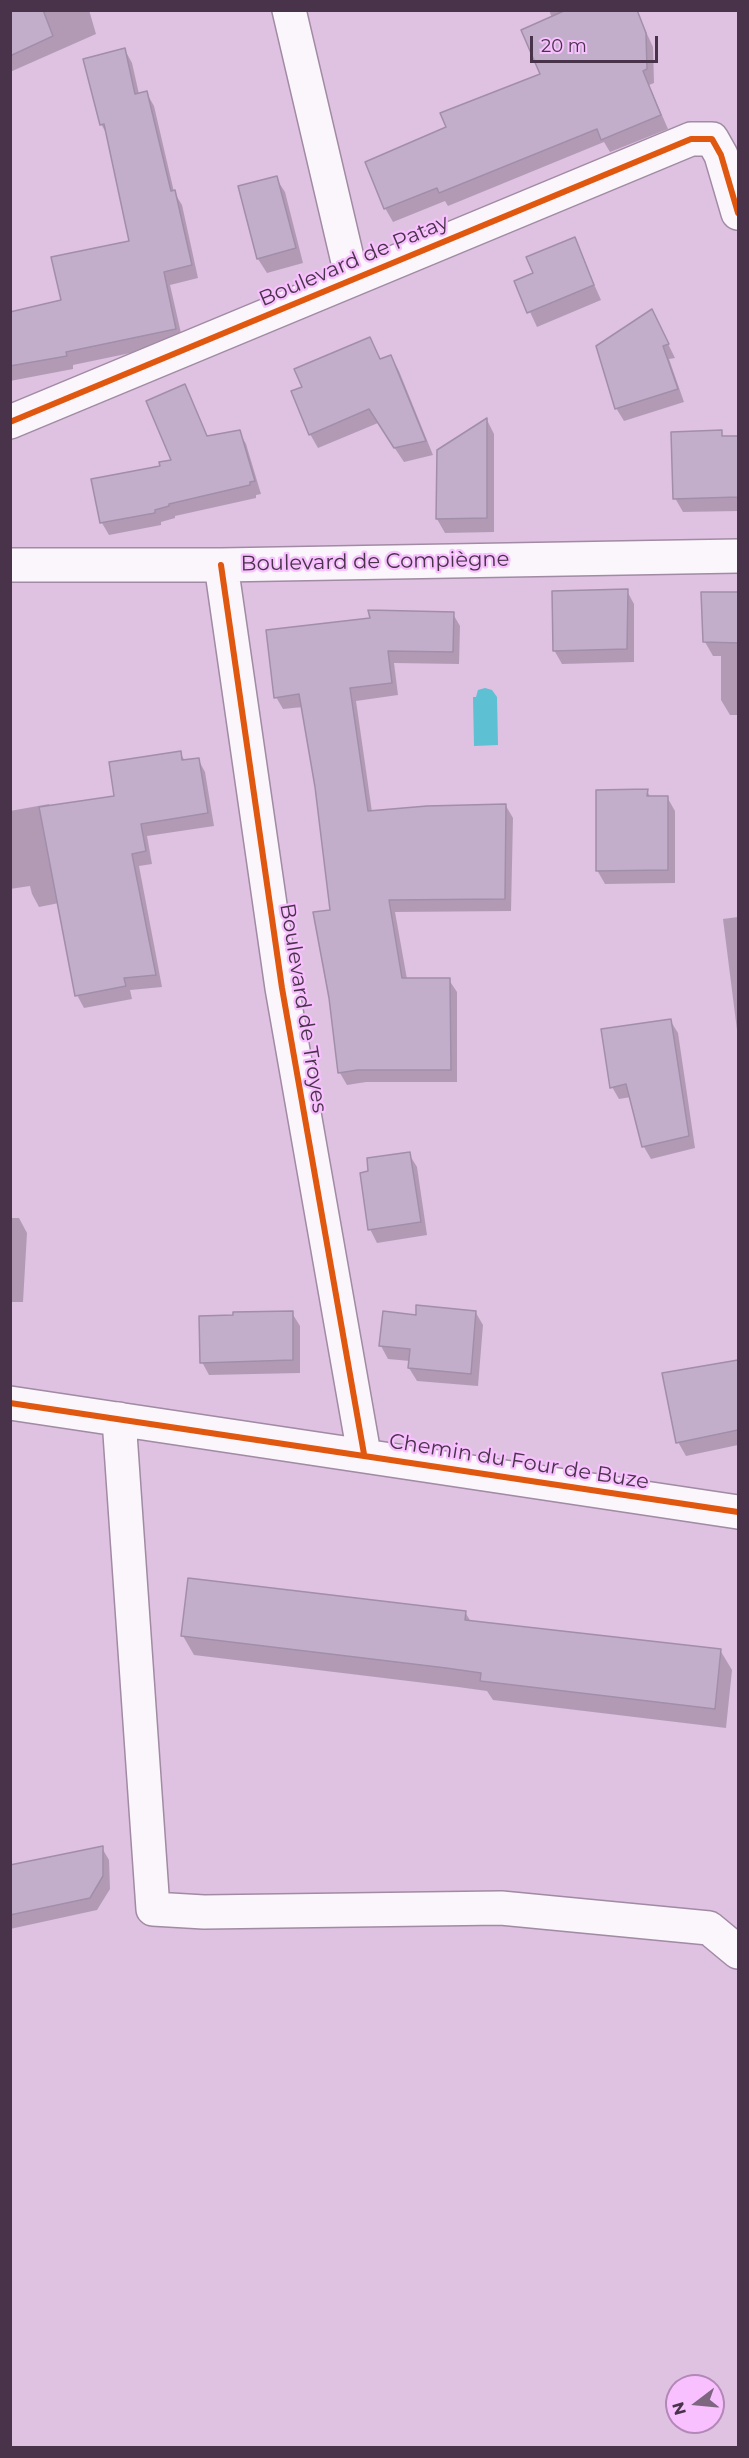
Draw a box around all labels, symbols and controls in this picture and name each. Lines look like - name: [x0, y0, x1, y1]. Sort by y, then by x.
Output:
- scale bar: [533, 24, 660, 62]
- text: 20 m: [541, 35, 587, 57]
- street label: Boulevard de Patay: [255, 210, 453, 312]
- street label: Boulevard de Compiègne: [240, 547, 510, 577]
- street label: Boulevard de Troyes: [274, 901, 332, 1115]
- street label: Chemin du Four de Buze: [387, 1429, 651, 1495]
- north arrow: [665, 2374, 725, 2434]
- text: N: [668, 2400, 690, 2417]

